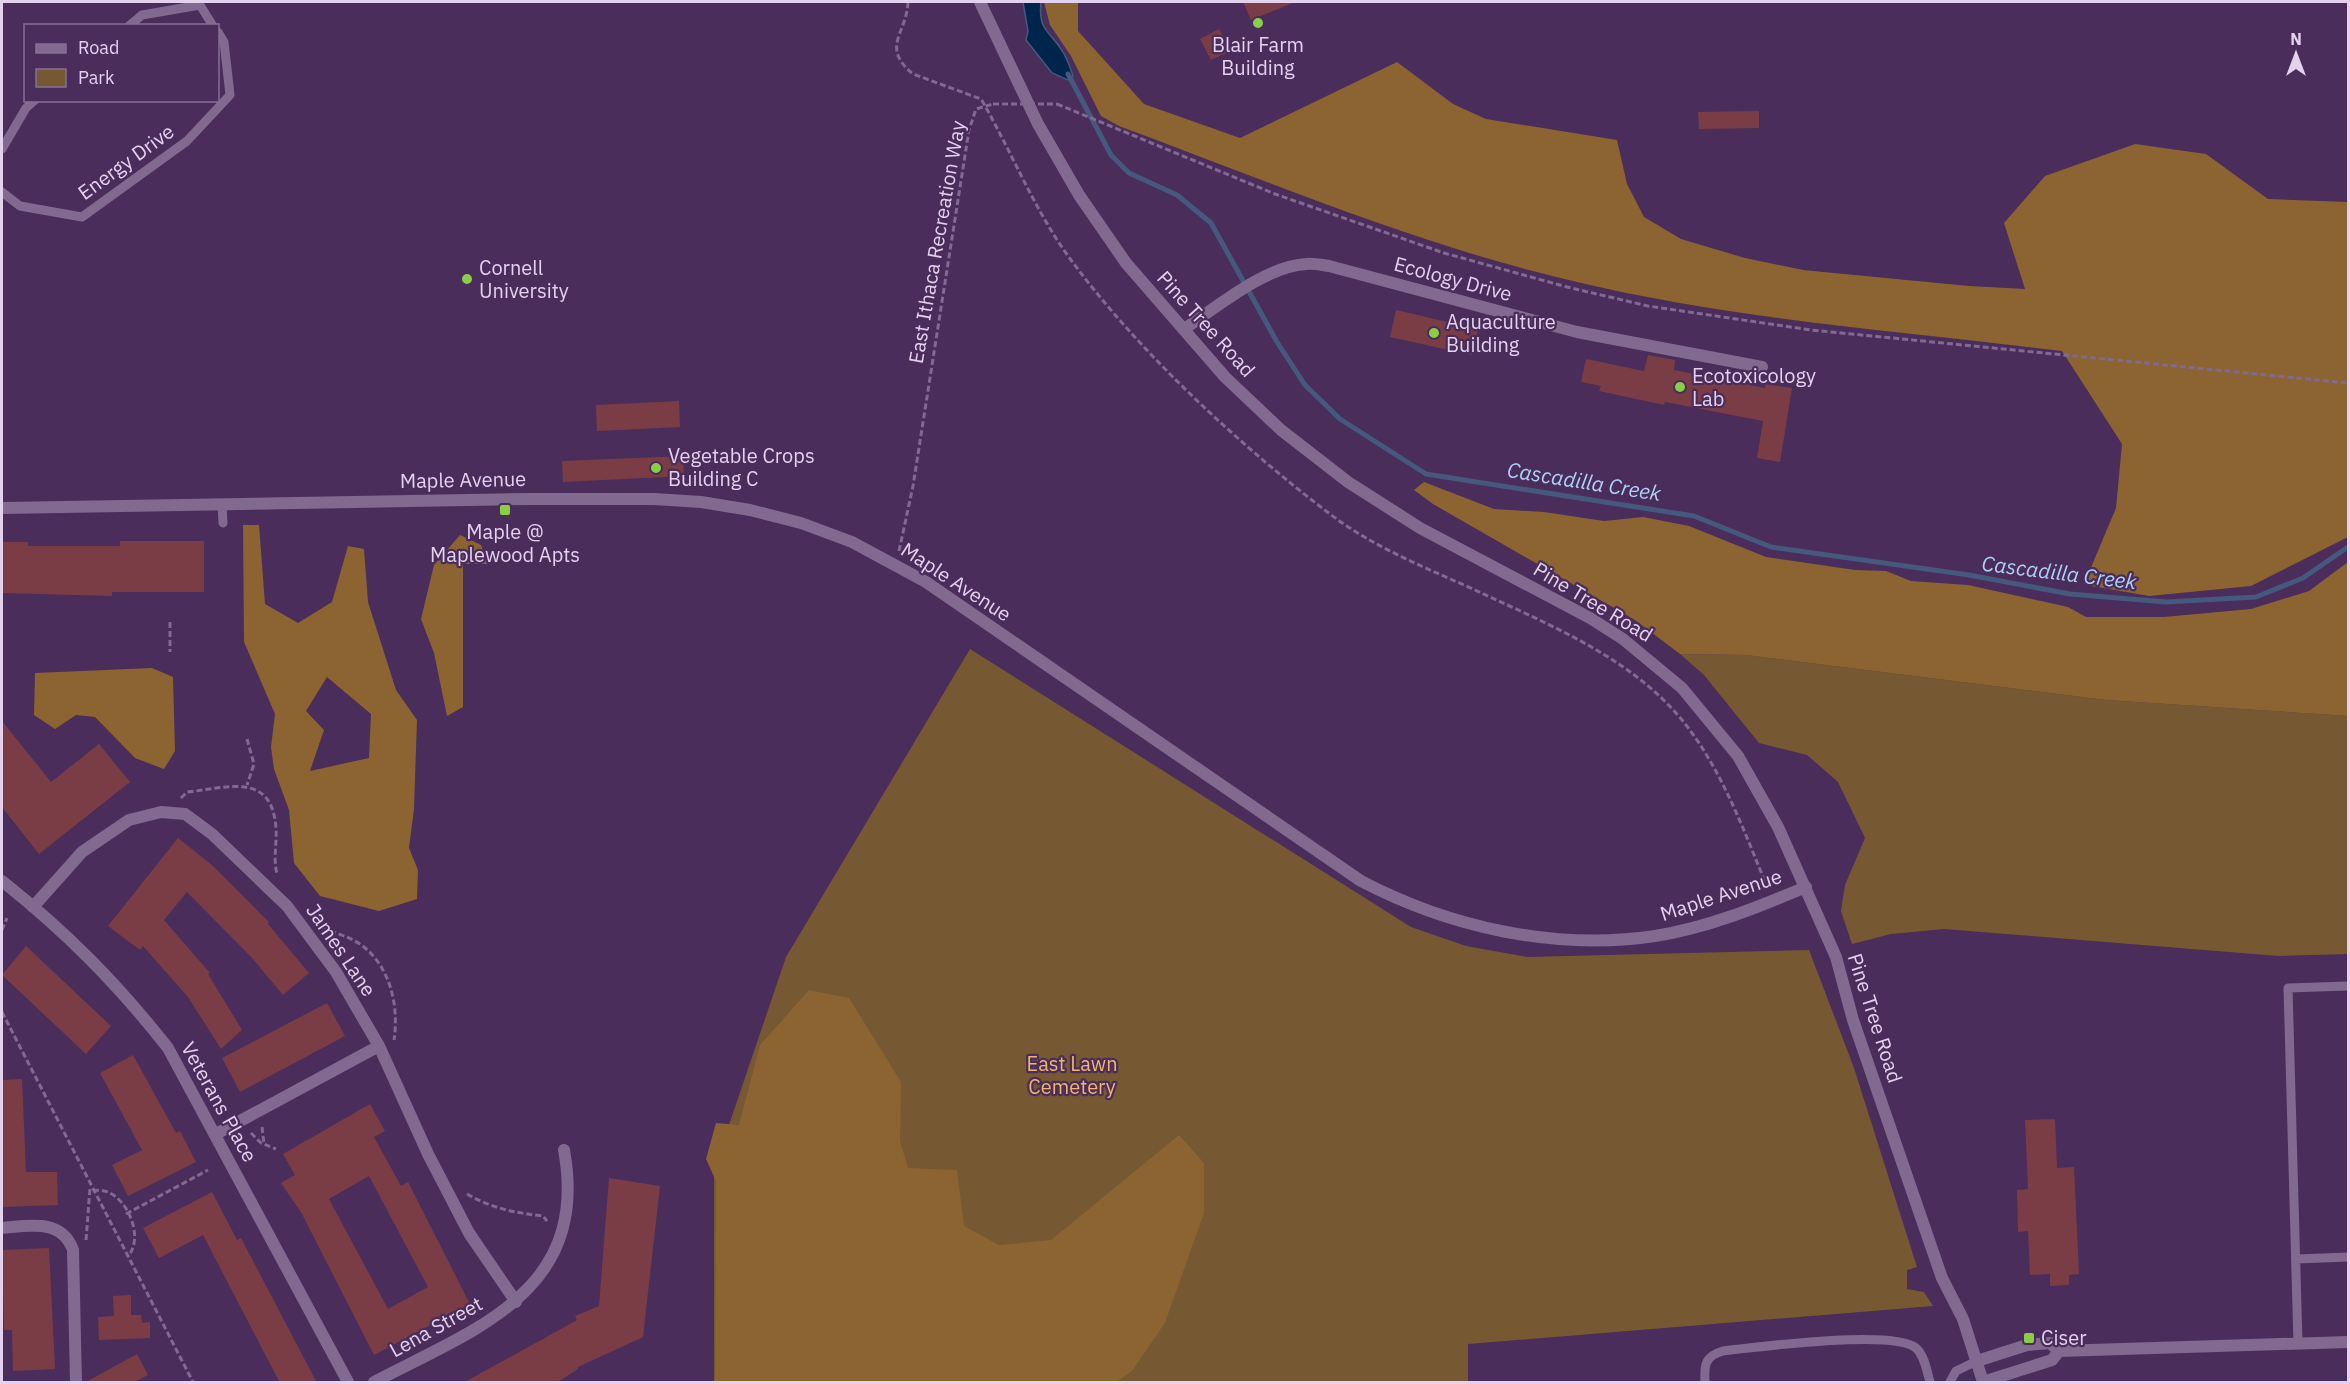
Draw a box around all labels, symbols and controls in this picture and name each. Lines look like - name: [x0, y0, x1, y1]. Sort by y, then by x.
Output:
- marker: Blair Farm Building: [1251, 16, 1265, 30]
- legend: [24, 24, 219, 102]
- north arrow: [2266, 24, 2326, 84]
- text: N: [2290, 29, 2302, 49]
- place label: Blair Farm Building: [1212, 31, 1304, 81]
- text: Road: [78, 36, 119, 59]
- text: Park: [78, 66, 115, 89]
- street label: Energy Drive: [72, 118, 179, 206]
- street label: East Ithaca Recreation Way: [902, 118, 971, 365]
- street label: Ecology Drive: [1391, 250, 1515, 307]
- place label: Cornell University: [479, 254, 569, 304]
- street label: Pine Tree Road: [1151, 265, 1261, 383]
- marker: Cornell University: [460, 272, 474, 286]
- place label: Aquaculture Building: [1446, 308, 1556, 358]
- marker: Aquaculture Building: [1427, 326, 1441, 340]
- place label: Ecotoxicology Lab: [1692, 362, 1816, 412]
- marker: Ecotoxicology Lab: [1673, 380, 1687, 394]
- place label: Vegetable Crops Building C: [668, 442, 815, 492]
- water label: Cascadilla Creek: [1505, 455, 1664, 507]
- marker: Vegetable Crops Building C: [649, 461, 663, 475]
- street label: Maple Avenue: [400, 465, 526, 494]
- marker: Maple @ Maplewood Apts: [498, 503, 512, 517]
- place label: Maple @ Maplewood Apts: [430, 518, 580, 568]
- street label: Maple Avenue: [896, 536, 1017, 627]
- water label: Cascadilla Creek: [1980, 549, 2139, 596]
- street label: Pine Tree Road: [1529, 555, 1658, 648]
- street label: Maple Avenue: [1657, 862, 1785, 927]
- street label: James Lane: [300, 898, 382, 1002]
- street label: Pine Tree Road: [1842, 950, 1909, 1086]
- street label: Veterans Place: [175, 1037, 264, 1167]
- park label: East Lawn Cemetery: [1026, 1050, 1118, 1100]
- street label: Lena Street: [384, 1290, 487, 1363]
- place label: Ciser: [2041, 1324, 2086, 1351]
- marker: Ciser: [2022, 1331, 2036, 1345]

